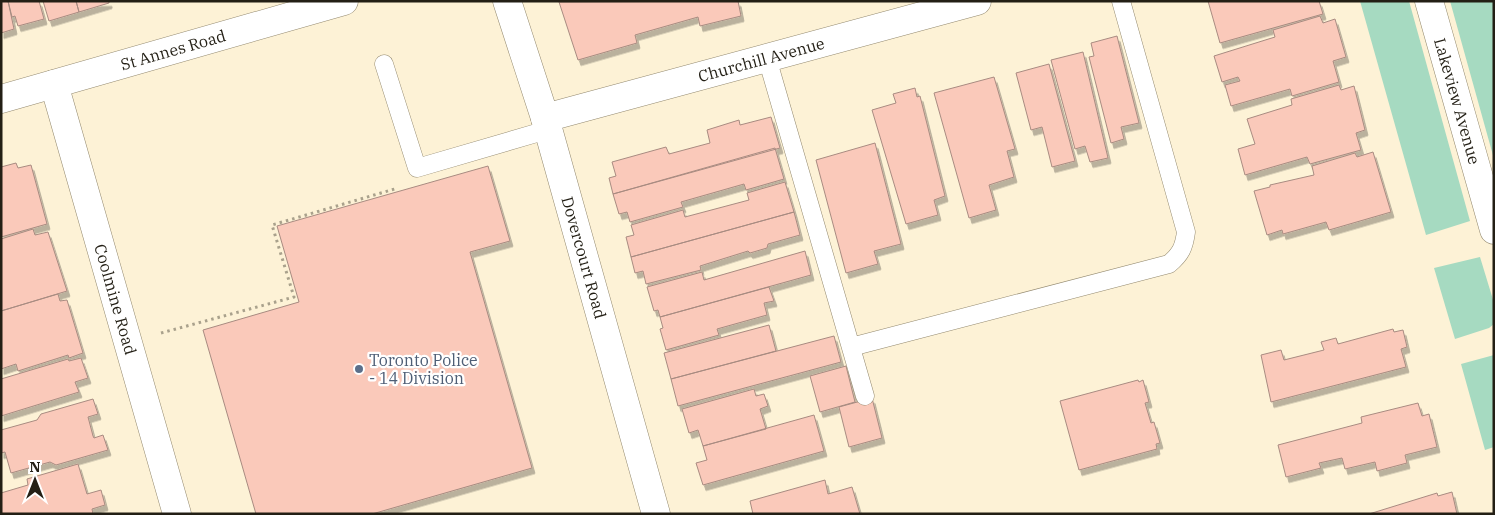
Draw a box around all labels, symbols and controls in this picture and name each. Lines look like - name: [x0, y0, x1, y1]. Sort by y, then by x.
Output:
- street label: St Annes Road: [118, 25, 228, 74]
- street label: Churchill Avenue: [696, 33, 827, 86]
- street label: Lakeview Avenue: [1430, 36, 1485, 167]
- street label: Dovercourt Road: [557, 194, 611, 321]
- street label: Coolmine Road: [90, 242, 141, 357]
- place label: Toronto Police - 14 Division: [369, 350, 478, 388]
- marker: Toronto Police - 14 Division: [353, 363, 365, 375]
- north arrow: [10, 455, 60, 505]
- text: N: [29, 458, 41, 476]

